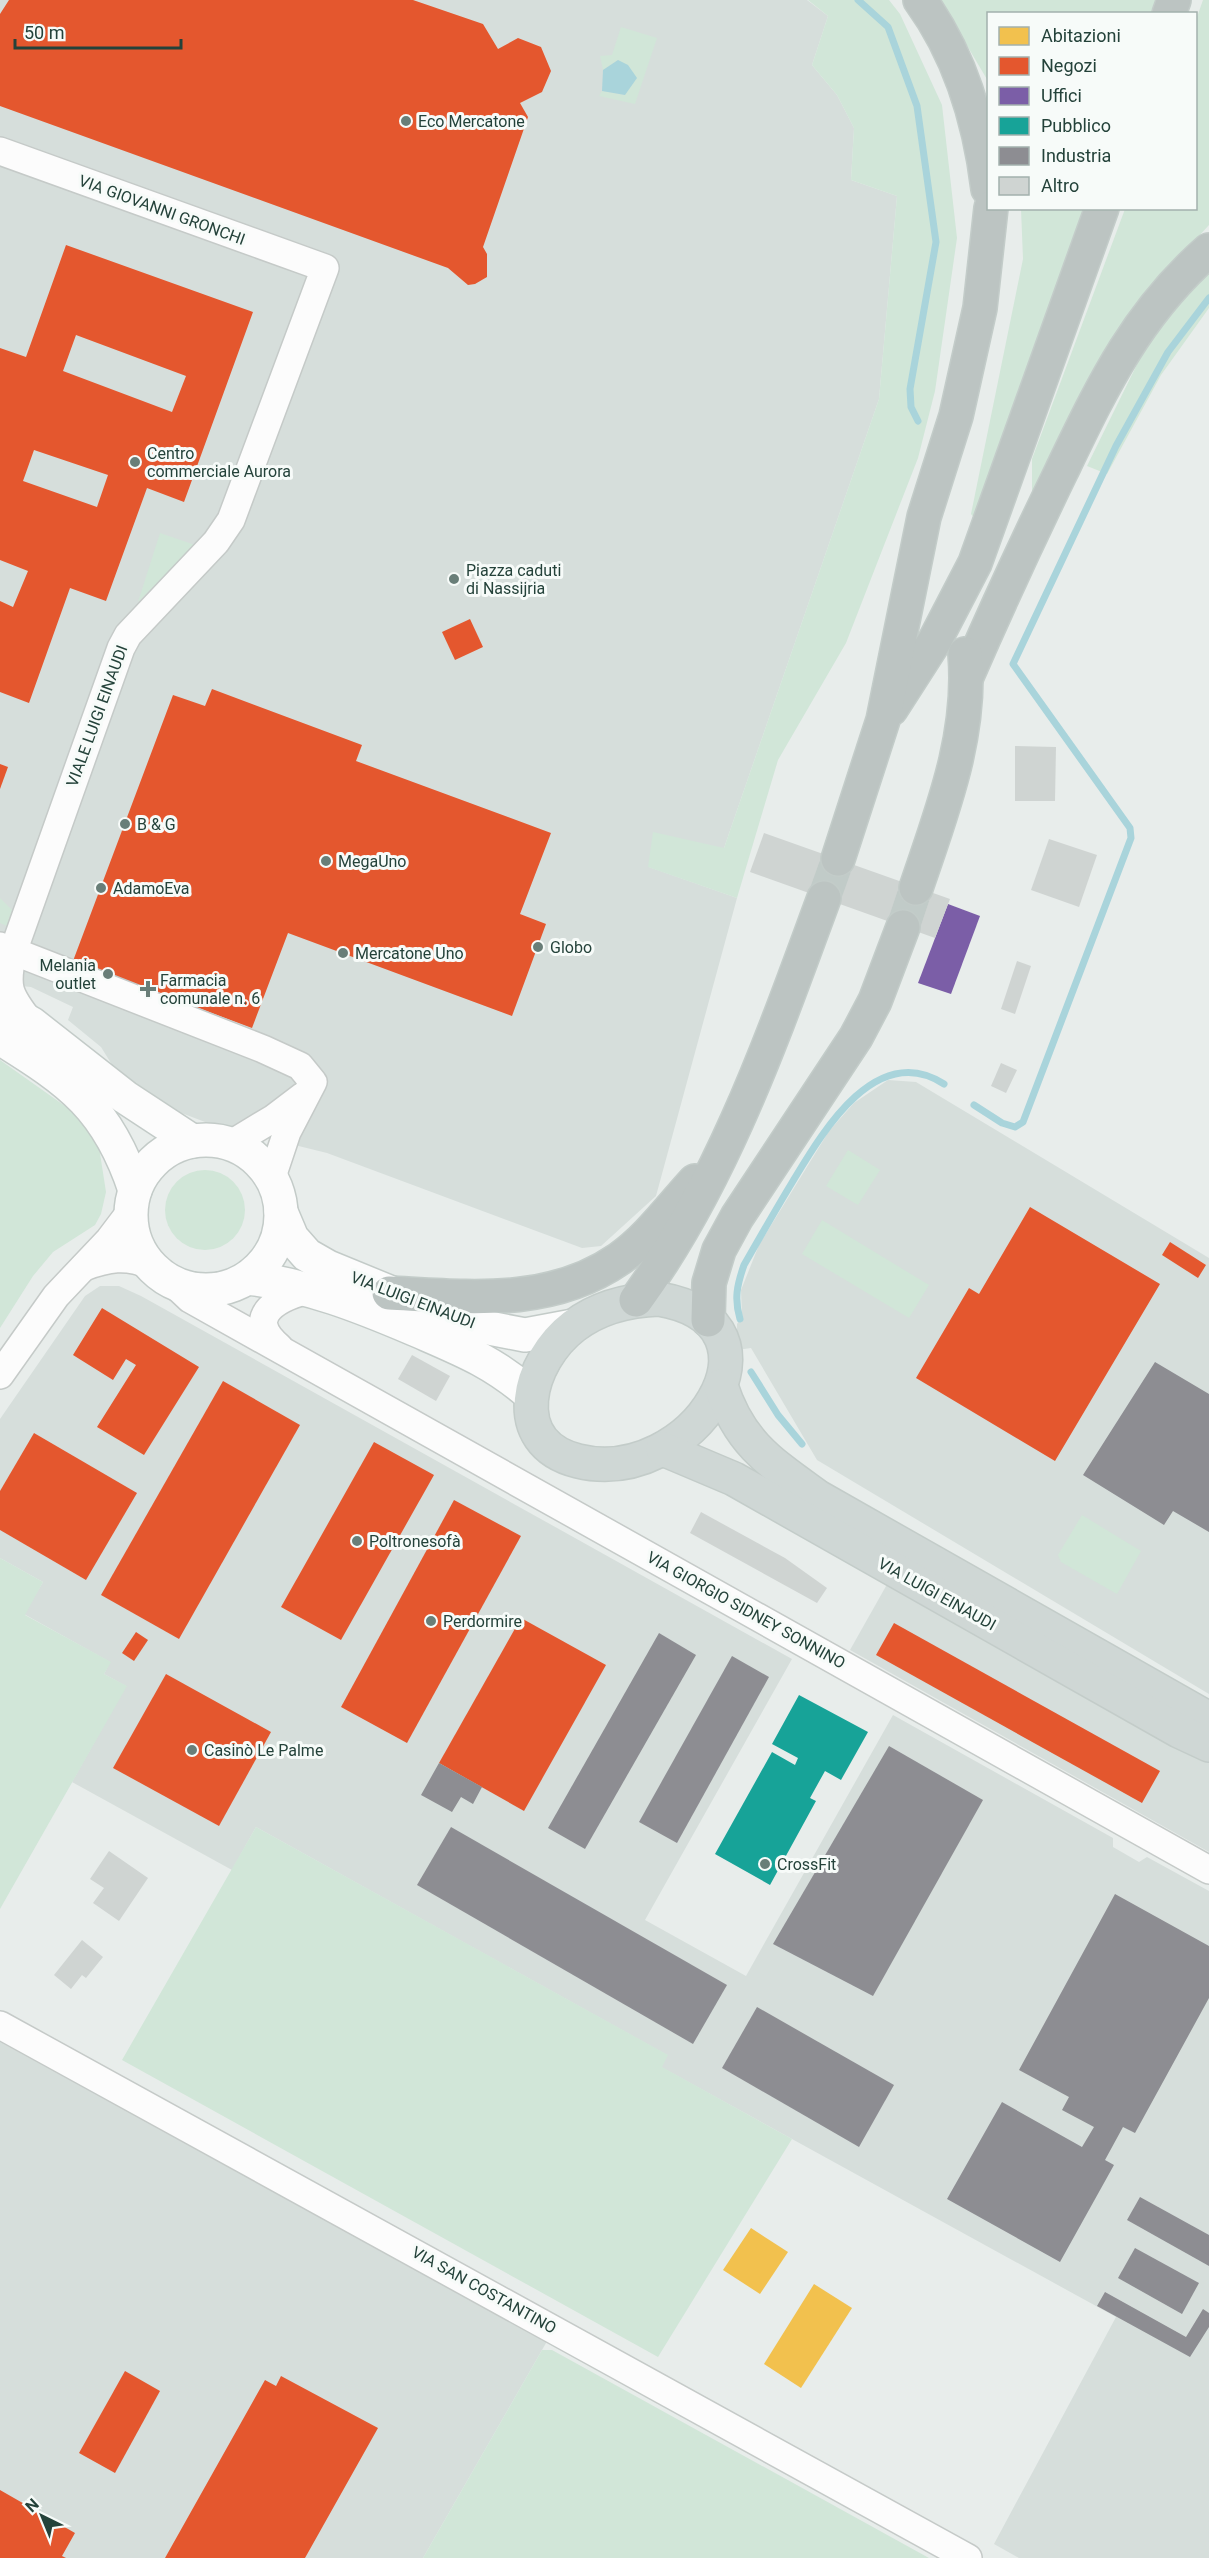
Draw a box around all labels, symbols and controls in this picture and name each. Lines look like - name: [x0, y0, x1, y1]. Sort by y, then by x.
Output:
- scale bar: [15, 12, 182, 50]
- legend: [987, 12, 1197, 210]
- text: 50 m: [24, 22, 64, 43]
- text: Abitazioni: [1041, 25, 1121, 46]
- text: Negozi: [1041, 55, 1097, 76]
- text: Uffici: [1041, 85, 1082, 106]
- place label: Eco Mercatone: [418, 112, 525, 131]
- marker: Eco Mercatone: [399, 114, 413, 128]
- text: Pubblico: [1041, 115, 1111, 136]
- text: Industria: [1041, 145, 1111, 166]
- street label: VIA GIOVANNI GRONCHI: [76, 171, 248, 249]
- text: Altro: [1041, 175, 1079, 196]
- place label: Centro commerciale Aurora: [147, 444, 291, 481]
- marker: Centro commerciale Aurora: [128, 455, 142, 469]
- place label: Piazza caduti di Nassijria: [466, 561, 561, 598]
- marker: Piazza caduti di Nassijria: [447, 572, 461, 586]
- street label: VIALE LUIGI EINAUDI: [63, 643, 131, 789]
- place label: B & G: [137, 815, 176, 834]
- marker: B & G: [118, 817, 132, 831]
- place label: MegaUno: [338, 852, 406, 871]
- marker: MegaUno: [319, 854, 333, 868]
- place label: AdamoEva: [113, 879, 190, 898]
- marker: AdamoEva: [94, 881, 108, 895]
- place label: Globo: [550, 938, 592, 957]
- marker: Globo: [531, 940, 545, 954]
- place label: Mercatone Uno: [355, 944, 464, 963]
- marker: Mercatone Uno: [336, 946, 350, 960]
- place label: Melania outlet: [40, 956, 96, 993]
- marker: Melania outlet: [101, 967, 115, 981]
- place label: Farmacia comunale n. 6: [160, 971, 260, 1008]
- marker: Farmacia comunale n. 6: [141, 982, 155, 996]
- street label: VIA LUIGI EINAUDI: [348, 1268, 478, 1332]
- place label: Poltronesofà: [369, 1532, 461, 1551]
- marker: Poltronesofà: [350, 1534, 364, 1548]
- street label: VIA GIORGIO SIDNEY SONNINO: [643, 1547, 849, 1673]
- street label: VIA LUIGI EINAUDI: [875, 1554, 999, 1634]
- place label: Perdormire: [443, 1612, 522, 1631]
- marker: Perdormire: [424, 1614, 438, 1628]
- place label: Casinò Le Palme: [204, 1741, 323, 1760]
- marker: Casinò Le Palme: [185, 1743, 199, 1757]
- place label: CrossFit: [777, 1855, 836, 1874]
- marker: CrossFit: [758, 1857, 772, 1871]
- street label: VIA SAN COSTANTINO: [408, 2242, 560, 2338]
- north arrow: [12, 2486, 72, 2546]
- text: N: [22, 2495, 43, 2516]

